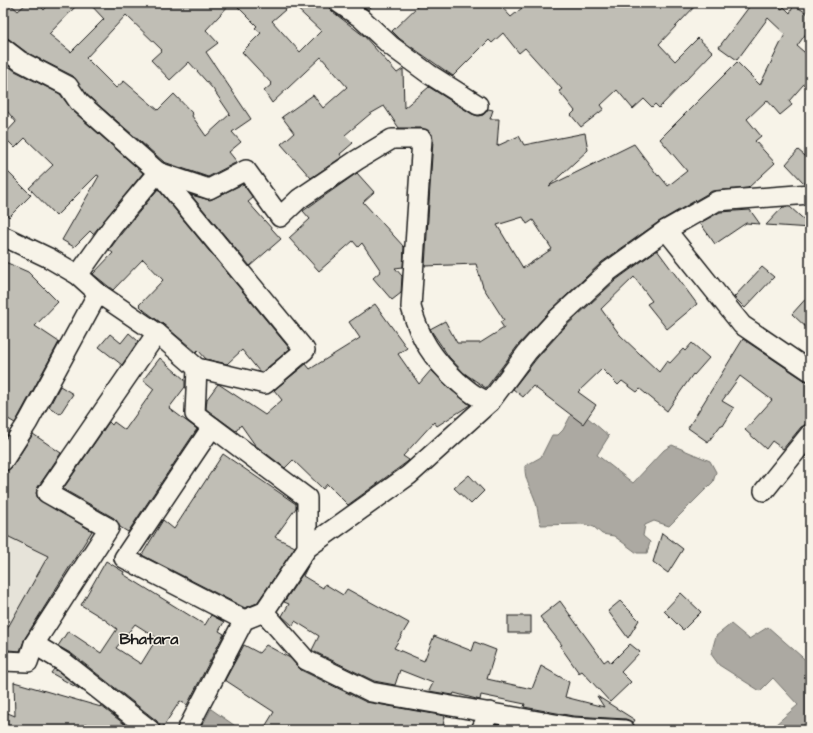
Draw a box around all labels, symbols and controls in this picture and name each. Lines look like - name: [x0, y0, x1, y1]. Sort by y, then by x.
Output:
- district label: Bhatara: [119, 628, 179, 650]

